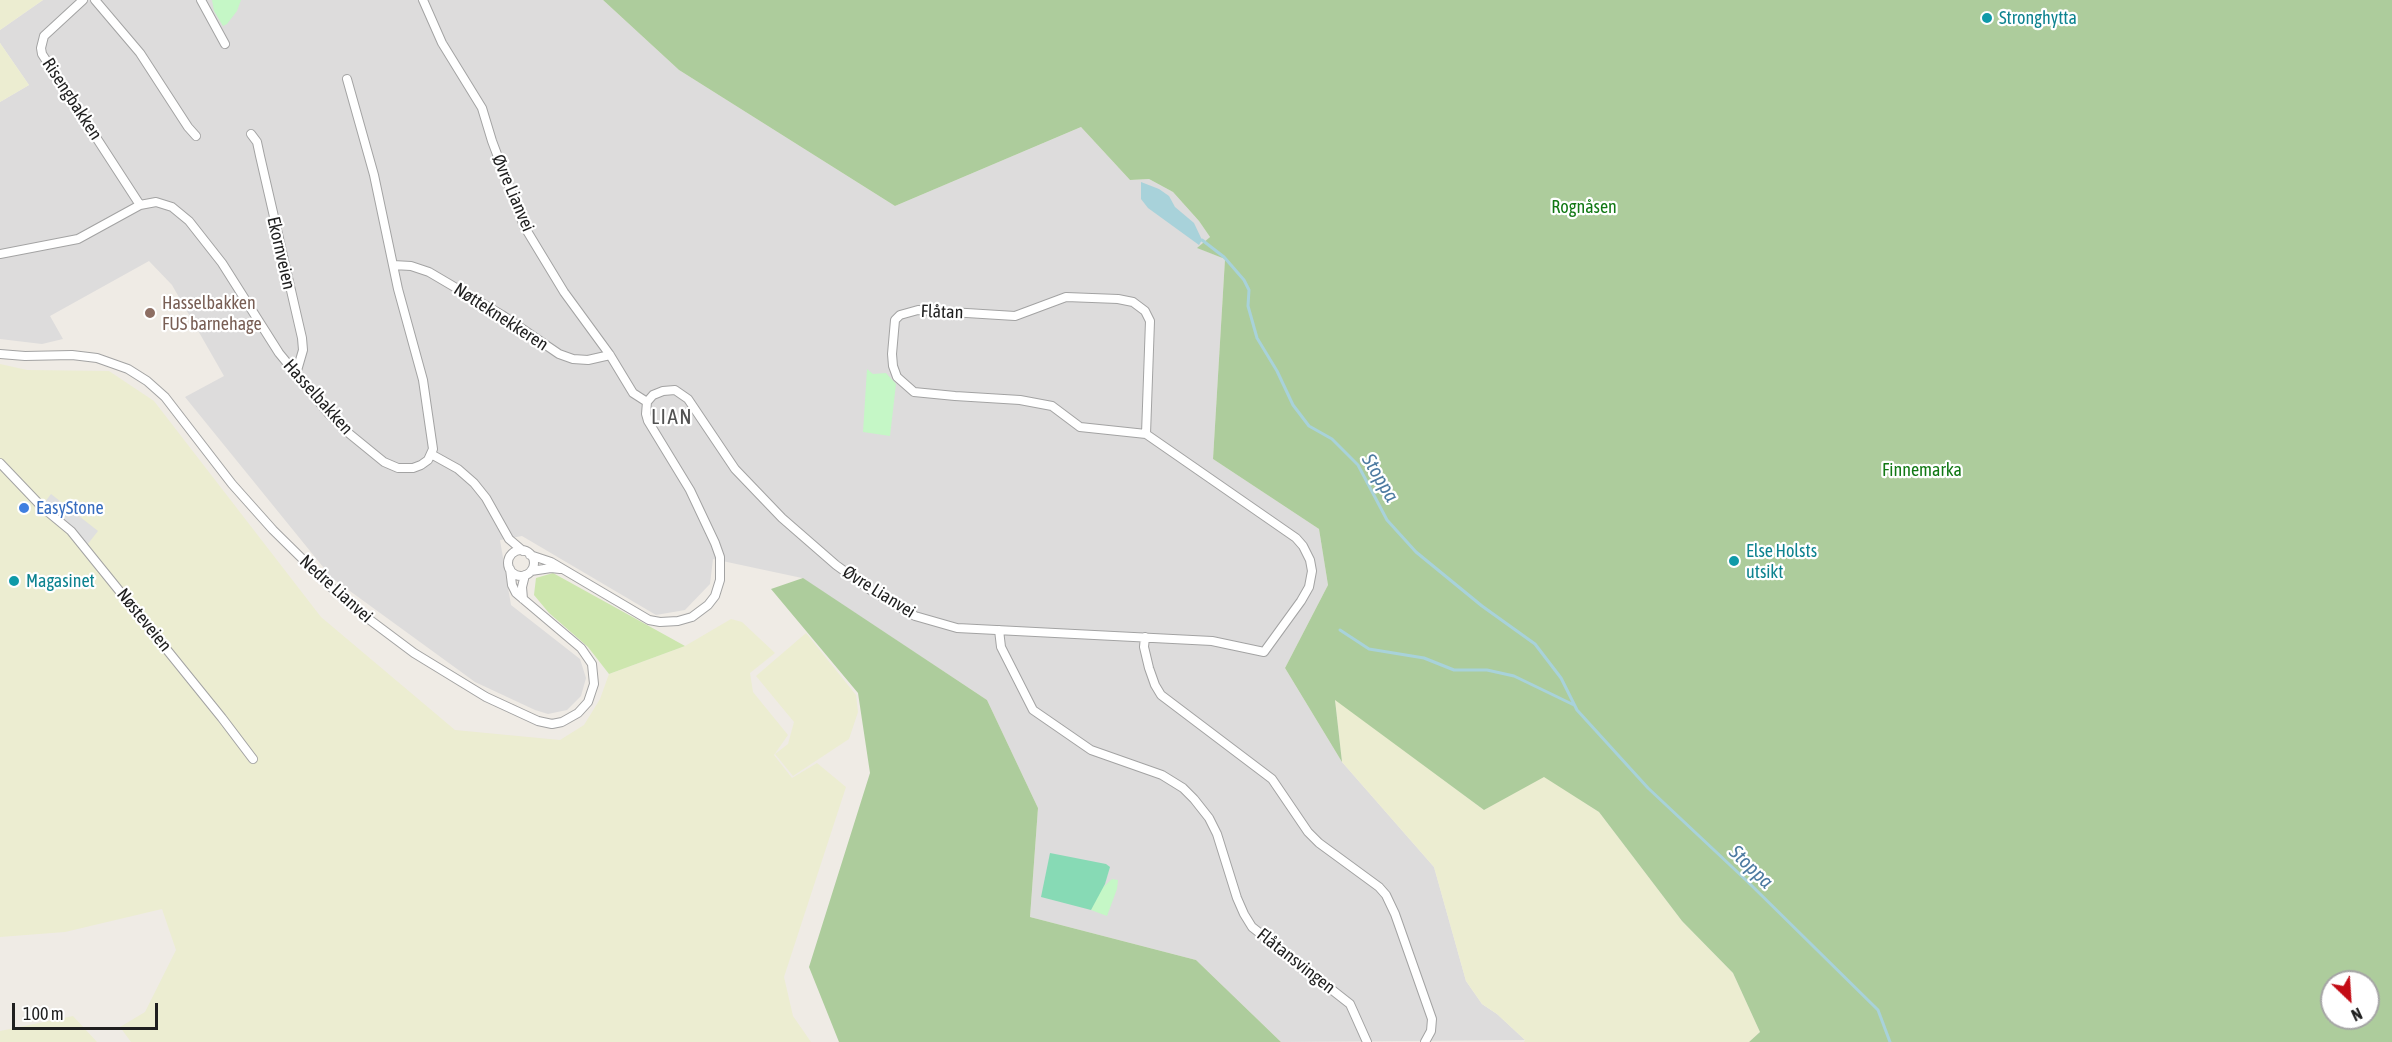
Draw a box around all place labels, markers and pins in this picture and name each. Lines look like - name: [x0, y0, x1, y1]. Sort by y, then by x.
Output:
- place label: Stronghytta: [1999, 7, 2077, 29]
- marker: Stronghytta: [1980, 11, 1994, 25]
- place label: Hasselbakken FUS barnehage: [162, 292, 262, 334]
- marker: Hasselbakken FUS barnehage: [143, 306, 157, 320]
- place label: EasyStone: [36, 497, 104, 519]
- marker: EasyStone: [17, 501, 31, 515]
- place label: Else Holsts utsikt: [1746, 540, 1817, 582]
- marker: Else Holsts utsikt: [1727, 554, 1741, 568]
- place label: Magasinet: [26, 570, 95, 592]
- marker: Magasinet: [7, 574, 21, 588]

